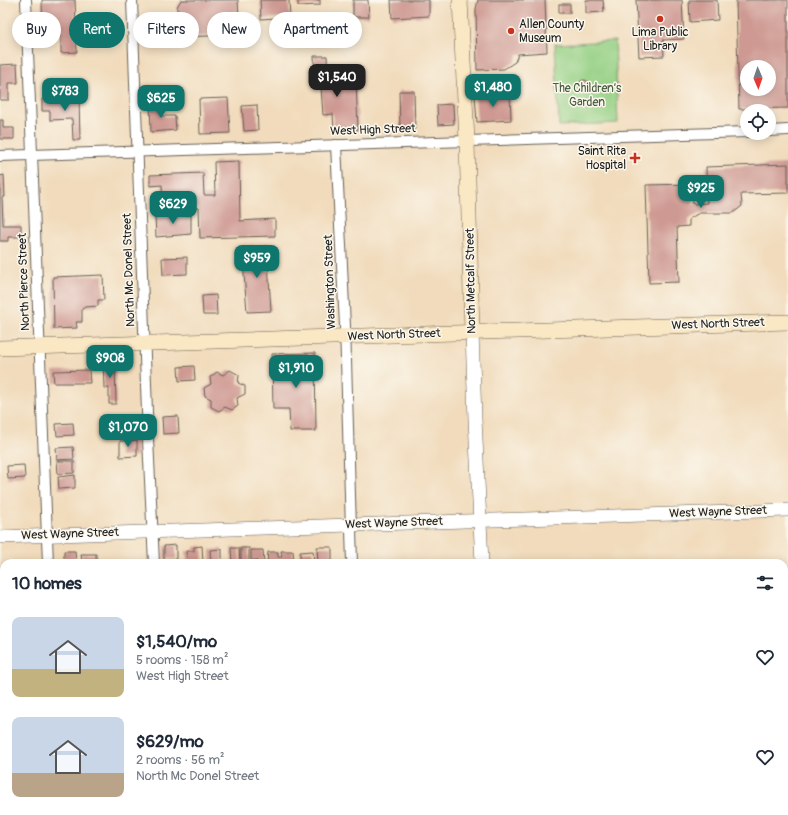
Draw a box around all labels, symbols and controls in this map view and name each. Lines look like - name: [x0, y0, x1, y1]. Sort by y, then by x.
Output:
- chip: Buy: [12, 12, 61, 48]
- chip: Rent: [69, 12, 125, 48]
- chip: Filters: [133, 12, 199, 48]
- chip: New: [207, 12, 261, 48]
- chip: Apartment: [269, 12, 362, 48]
- marker: Lima Public Library: [655, 14, 665, 24]
- place label: Allen County Museum: [519, 17, 584, 46]
- place label: Lima Public Library: [631, 25, 689, 54]
- marker: Allen County Museum: [506, 26, 516, 36]
- north arrow: [740, 60, 776, 96]
- map controls: [740, 60, 776, 140]
- pin: $1,540: [304, 64, 370, 98]
- text: $1,540: [318, 69, 356, 85]
- pin: $1,480: [460, 74, 526, 108]
- pin: $783: [41, 78, 89, 112]
- text: $1,480: [474, 79, 512, 95]
- park label: The Children’s Garden: [553, 81, 622, 110]
- text: $783: [51, 83, 79, 99]
- pin: $625: [137, 85, 185, 119]
- text: $625: [147, 90, 175, 106]
- button: locate: [740, 104, 776, 140]
- street label: West High Street: [330, 121, 416, 139]
- place label: Saint Rita Hospital: [578, 144, 626, 173]
- marker: Saint Rita Hospital: [629, 152, 641, 164]
- pin: $925: [677, 175, 725, 209]
- text: $925: [687, 180, 715, 196]
- pin: $629: [149, 191, 197, 225]
- text: $629: [159, 196, 187, 212]
- street label: North Mc Donel Street: [120, 213, 138, 327]
- street label: North Metcalf Street: [463, 228, 479, 334]
- street label: North Pierce Street: [15, 233, 33, 331]
- street label: Washington Street: [321, 234, 339, 330]
- pin: $959: [233, 245, 281, 279]
- text: $959: [243, 250, 271, 266]
- street label: West North Street: [671, 315, 765, 333]
- street label: West North Street: [347, 326, 441, 344]
- pin: $908: [86, 345, 134, 379]
- text: $908: [95, 350, 125, 366]
- pin: $1,910: [263, 355, 329, 389]
- text: $1,910: [278, 360, 314, 376]
- pin: $1,070: [95, 414, 161, 448]
- text: $1,070: [108, 419, 148, 435]
- street label: West Wayne Street: [669, 503, 767, 521]
- street label: West Wayne Street: [345, 514, 443, 532]
- street label: West Wayne Street: [21, 525, 119, 543]
- icon: filters: [754, 572, 776, 594]
- text: 10 homes: [12, 573, 82, 594]
- text: $1,540/mo: [136, 631, 217, 652]
- icon: home: [44, 633, 92, 681]
- icon: heart: [754, 646, 776, 668]
- text: 5 rooms · 158 m²: [136, 652, 228, 668]
- text: West High Street: [136, 668, 229, 684]
- text: $629/mo: [136, 731, 204, 752]
- icon: home: [44, 733, 92, 781]
- icon: heart: [754, 746, 776, 768]
- text: 2 rooms · 56 m²: [136, 752, 224, 768]
- text: North Mc Donel Street: [136, 768, 259, 784]

